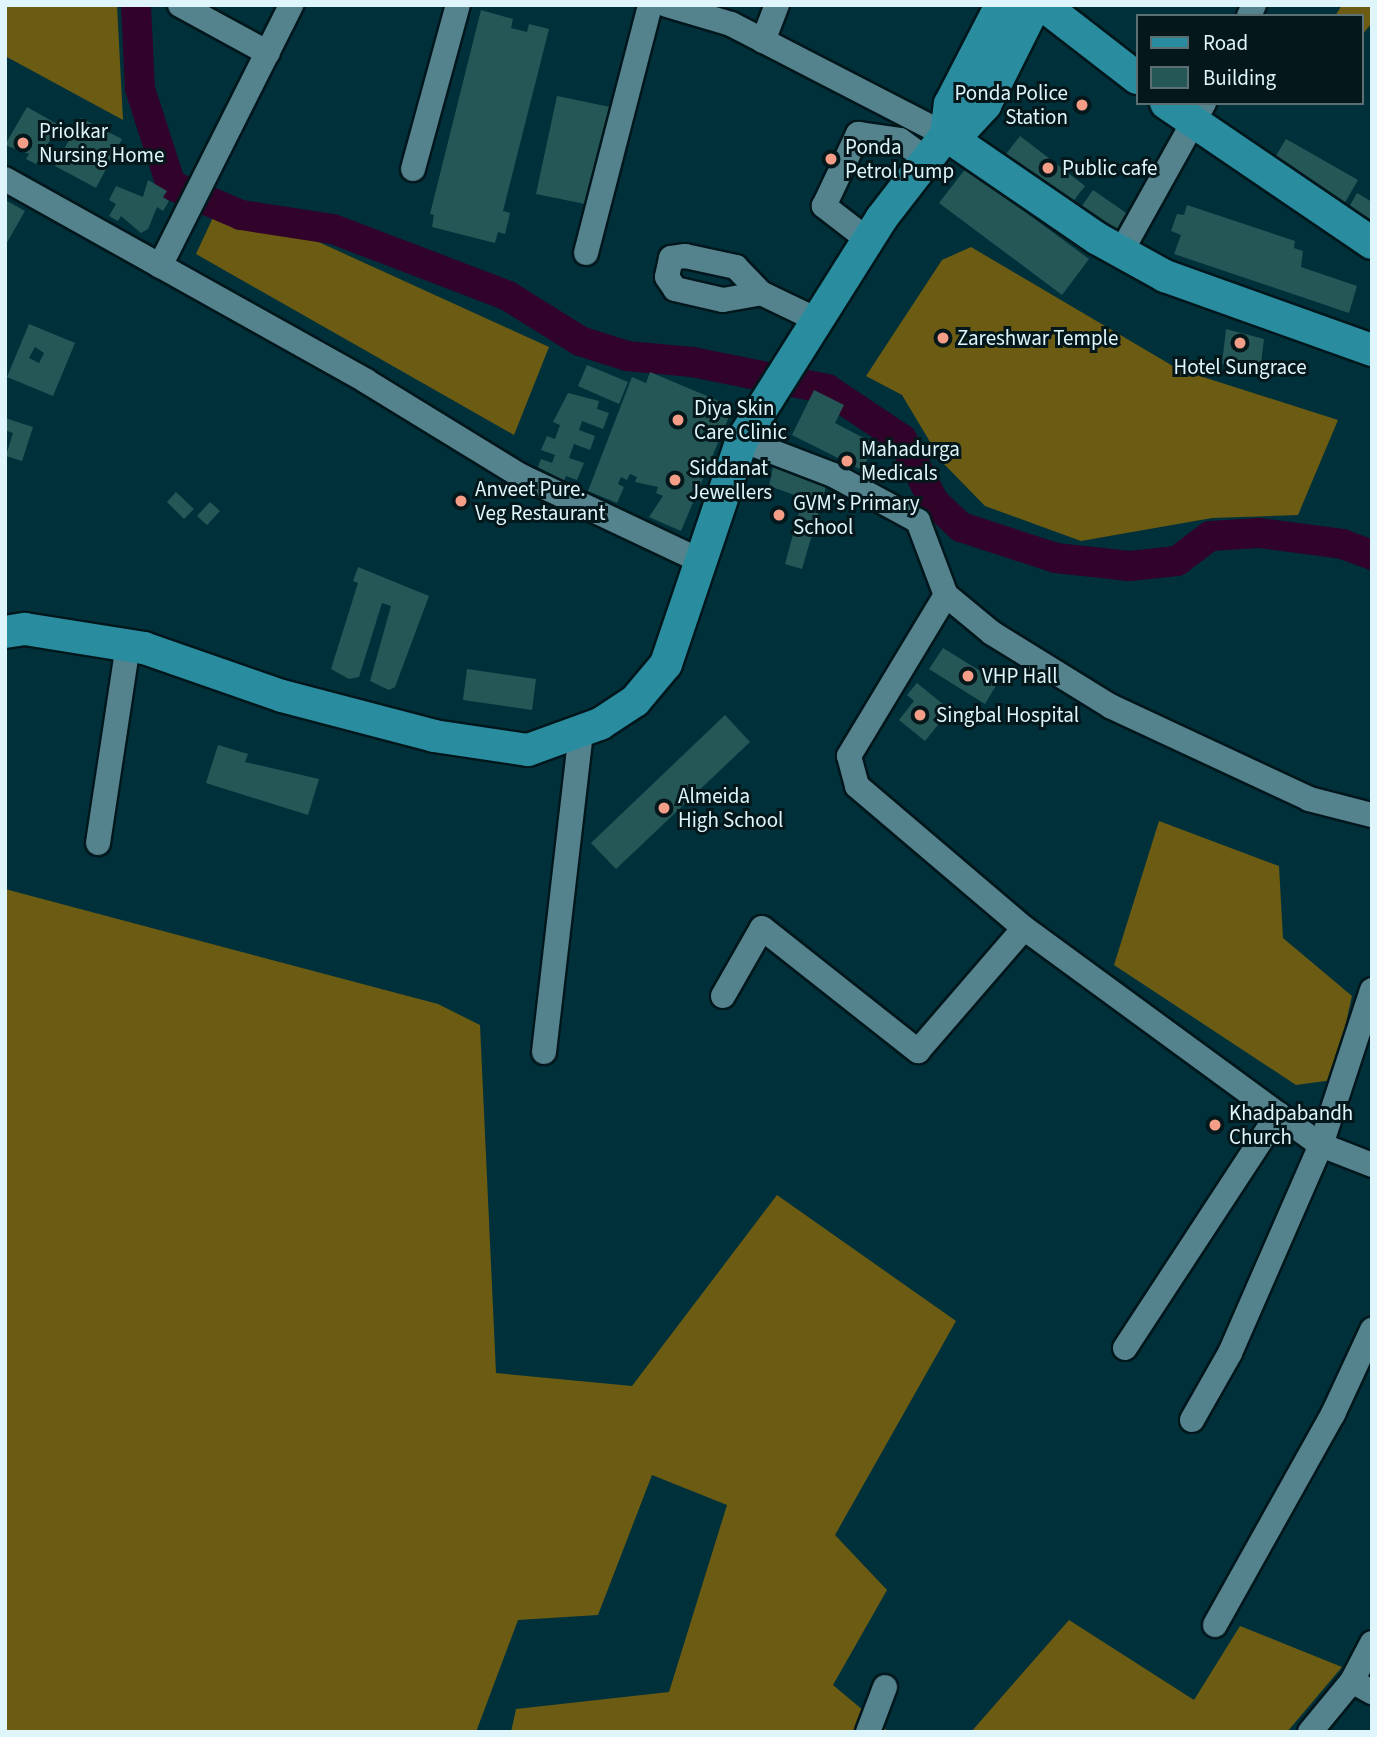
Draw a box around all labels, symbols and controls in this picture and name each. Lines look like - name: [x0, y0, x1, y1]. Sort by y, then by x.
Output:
- legend: [1136, 14, 1363, 105]
- text: Road: [1203, 28, 1248, 58]
- text: Building: [1203, 63, 1276, 93]
- place label: Ponda Police Station: [954, 80, 1068, 130]
- marker: Ponda Police Station: [1074, 97, 1090, 113]
- place label: Priolkar Nursing Home: [39, 118, 164, 168]
- marker: Priolkar Nursing Home: [13, 133, 33, 153]
- place label: Ponda Petrol Pump: [845, 134, 954, 184]
- marker: Ponda Petrol Pump: [823, 151, 839, 167]
- place label: Public cafe: [1062, 155, 1158, 181]
- marker: Public cafe: [1040, 160, 1056, 176]
- place label: Zareshwar Temple: [957, 325, 1118, 351]
- marker: Zareshwar Temple: [935, 330, 951, 346]
- marker: Hotel Sungrace: [1232, 335, 1248, 351]
- place label: Hotel Sungrace: [1173, 354, 1307, 380]
- place label: Diya Skin Care Clinic: [694, 395, 787, 445]
- marker: Diya Skin Care Clinic: [668, 410, 688, 430]
- place label: Mahadurga Medicals: [861, 436, 960, 486]
- marker: Mahadurga Medicals: [839, 453, 855, 469]
- place label: Siddanat Jewellers: [689, 455, 772, 505]
- marker: Siddanat Jewellers: [667, 472, 683, 488]
- place label: Anveet Pure. Veg Restaurant: [475, 476, 606, 526]
- place label: GVM's Primary School: [793, 490, 920, 540]
- marker: Anveet Pure. Veg Restaurant: [453, 493, 469, 509]
- marker: GVM's Primary School: [771, 507, 787, 523]
- place label: VHP Hall: [982, 663, 1058, 689]
- marker: VHP Hall: [960, 668, 976, 684]
- place label: Singbal Hospital: [936, 702, 1079, 728]
- marker: Singbal Hospital: [910, 705, 930, 725]
- place label: Almeida High School: [678, 783, 783, 833]
- marker: Almeida High School: [656, 800, 672, 816]
- place label: Khadpabandh Church: [1229, 1100, 1353, 1150]
- marker: Khadpabandh Church: [1207, 1117, 1223, 1133]

